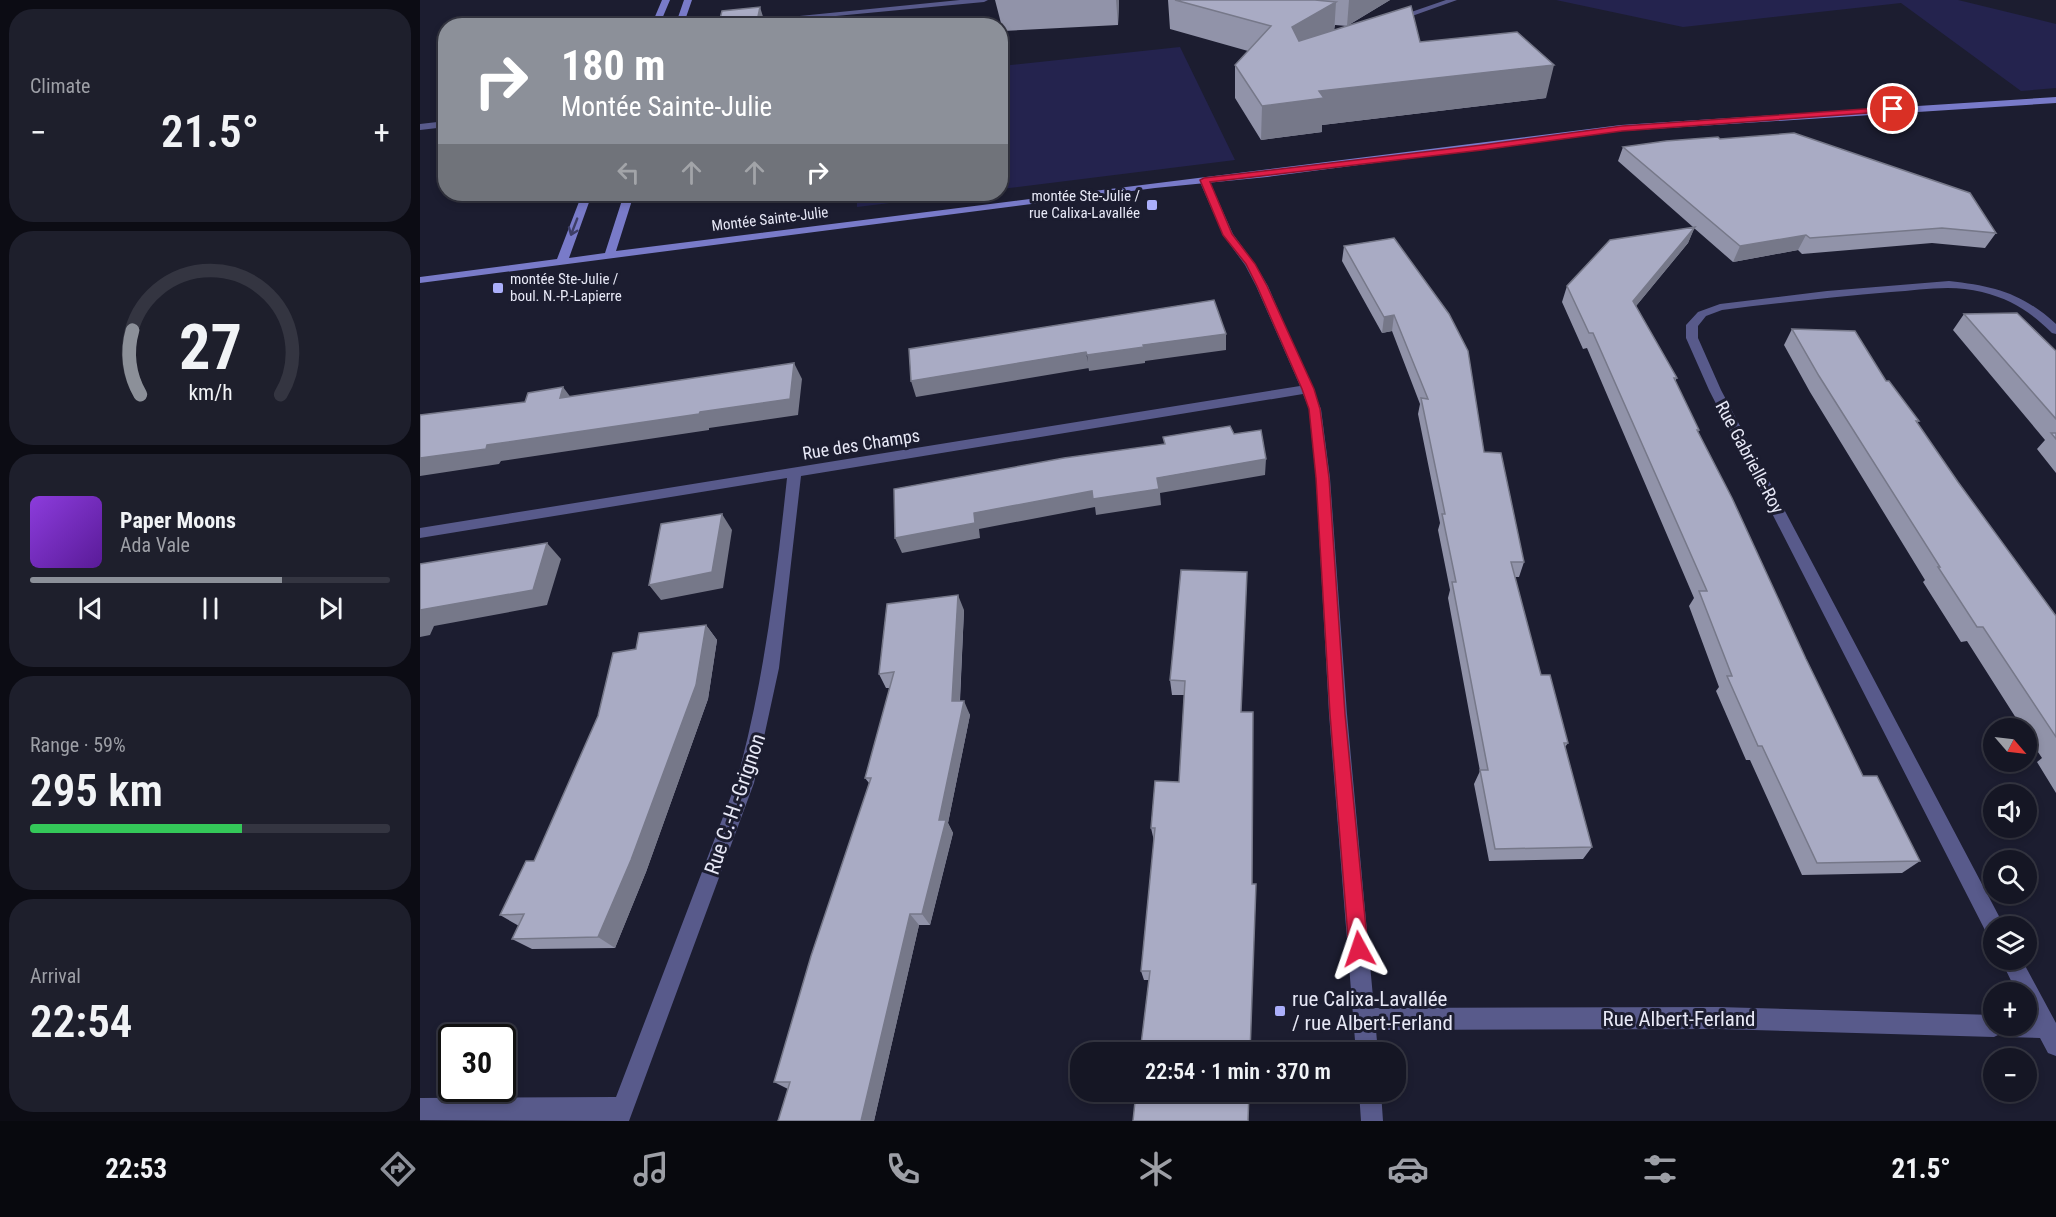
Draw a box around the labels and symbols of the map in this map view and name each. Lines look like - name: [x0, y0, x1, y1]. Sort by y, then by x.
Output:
- pin: [1867, 83, 1918, 134]
- place label: montée Ste-Julie / rue Calixa-Lavallée: [1029, 187, 1140, 222]
- marker: montée Ste-Julie / rue Calixa-Lavallée: [1145, 198, 1159, 212]
- street label: Montée Sainte-Julie: [711, 203, 829, 235]
- one-way arrow: [568, 217, 579, 236]
- place label: montée Ste-Julie / boul. N.-P.-Lapierre: [510, 270, 622, 305]
- marker: montée Ste-Julie / boul. N.-P.-Lapierre: [491, 281, 505, 295]
- street label: Rue Gabrielle-Roy: [1712, 397, 1789, 517]
- street label: Rue des Champs: [801, 424, 921, 464]
- north arrow: [1983, 718, 2037, 772]
- street label: Rue C.-H.-Grignon: [700, 730, 770, 878]
- position arrow: [1327, 917, 1391, 981]
- place label: rue Calixa-Lavallée / rue Albert-Ferland: [1292, 987, 1453, 1035]
- marker: rue Calixa-Lavallée / rue Albert-Ferland: [1273, 1004, 1287, 1018]
- street label: Rue Albert-Ferland: [1602, 1007, 1756, 1031]
- speed limit sign: 30: [438, 1024, 516, 1102]

